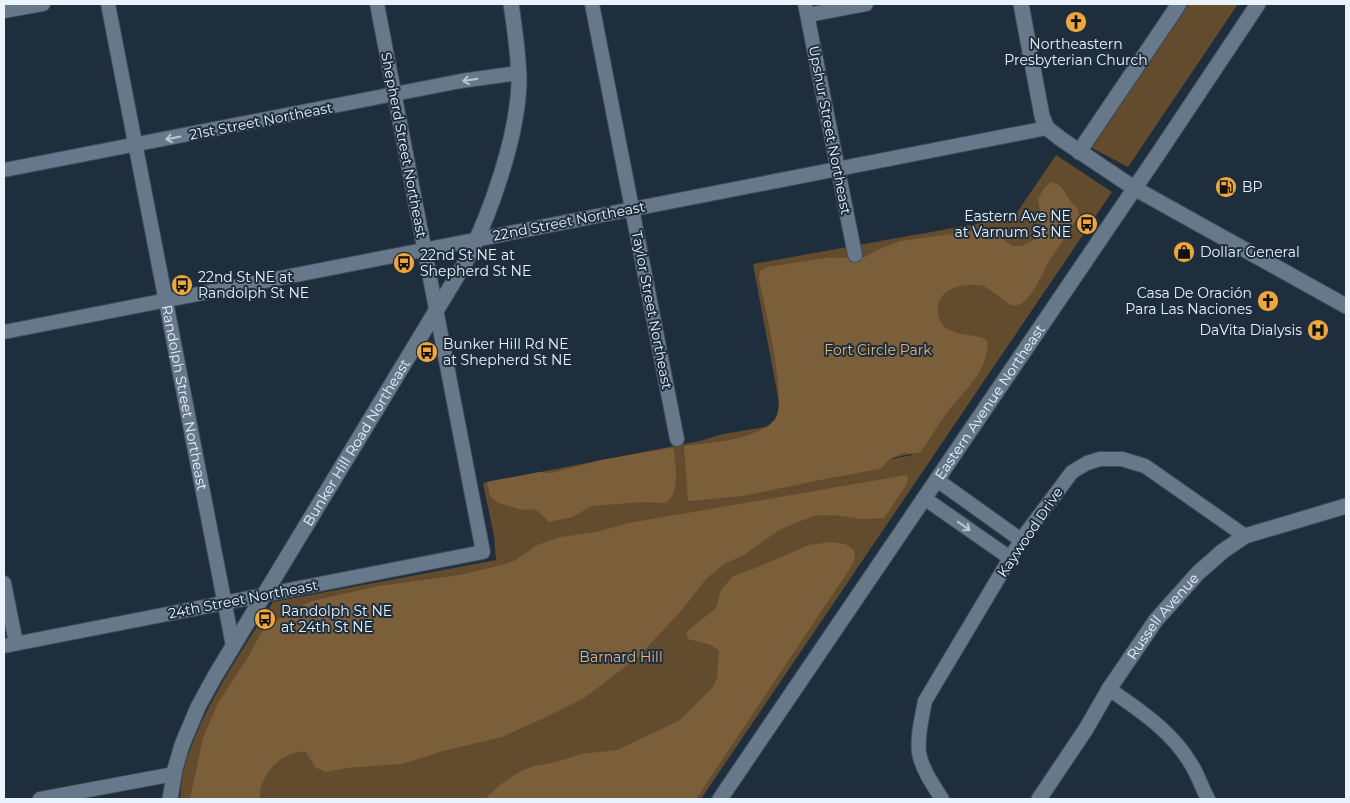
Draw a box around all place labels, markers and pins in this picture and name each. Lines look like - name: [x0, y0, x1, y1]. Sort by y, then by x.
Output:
- church icon: Northeastern Presbyterian Church: [1064, 10, 1088, 34]
- place label: Northeastern Presbyterian Church: [1004, 35, 1148, 69]
- fuel station icon: BP: [1214, 175, 1238, 199]
- place label: BP: [1242, 178, 1263, 196]
- place label: Eastern Ave NE at Varnum St NE: [955, 207, 1071, 241]
- bus stop icon: Eastern Ave NE at Varnum St NE: [1075, 212, 1099, 236]
- shop icon: Dollar General: [1172, 240, 1196, 264]
- place label: Dollar General: [1200, 243, 1300, 261]
- place label: 22nd St NE at Shepherd St NE: [420, 246, 531, 280]
- bus stop icon: 22nd St NE at Shepherd St NE: [392, 251, 416, 275]
- place label: 22nd St NE at Randolph St NE: [198, 268, 309, 302]
- bus stop icon: 22nd St NE at Randolph St NE: [170, 273, 194, 297]
- place label: Casa De Oración Para Las Naciones: [1125, 284, 1252, 318]
- church icon: Casa De Oración Para Las Naciones: [1256, 289, 1280, 313]
- hospital icon: DaVita Dialysis: [1306, 318, 1330, 342]
- place label: DaVita Dialysis: [1199, 321, 1302, 339]
- place label: Bunker Hill Rd NE at Shepherd St NE: [443, 335, 572, 369]
- bus stop icon: Bunker Hill Rd NE at Shepherd St NE: [415, 340, 439, 364]
- place label: Randolph St NE at 24th St NE: [281, 602, 392, 636]
- bus stop icon: Randolph St NE at 24th St NE: [253, 607, 277, 631]

